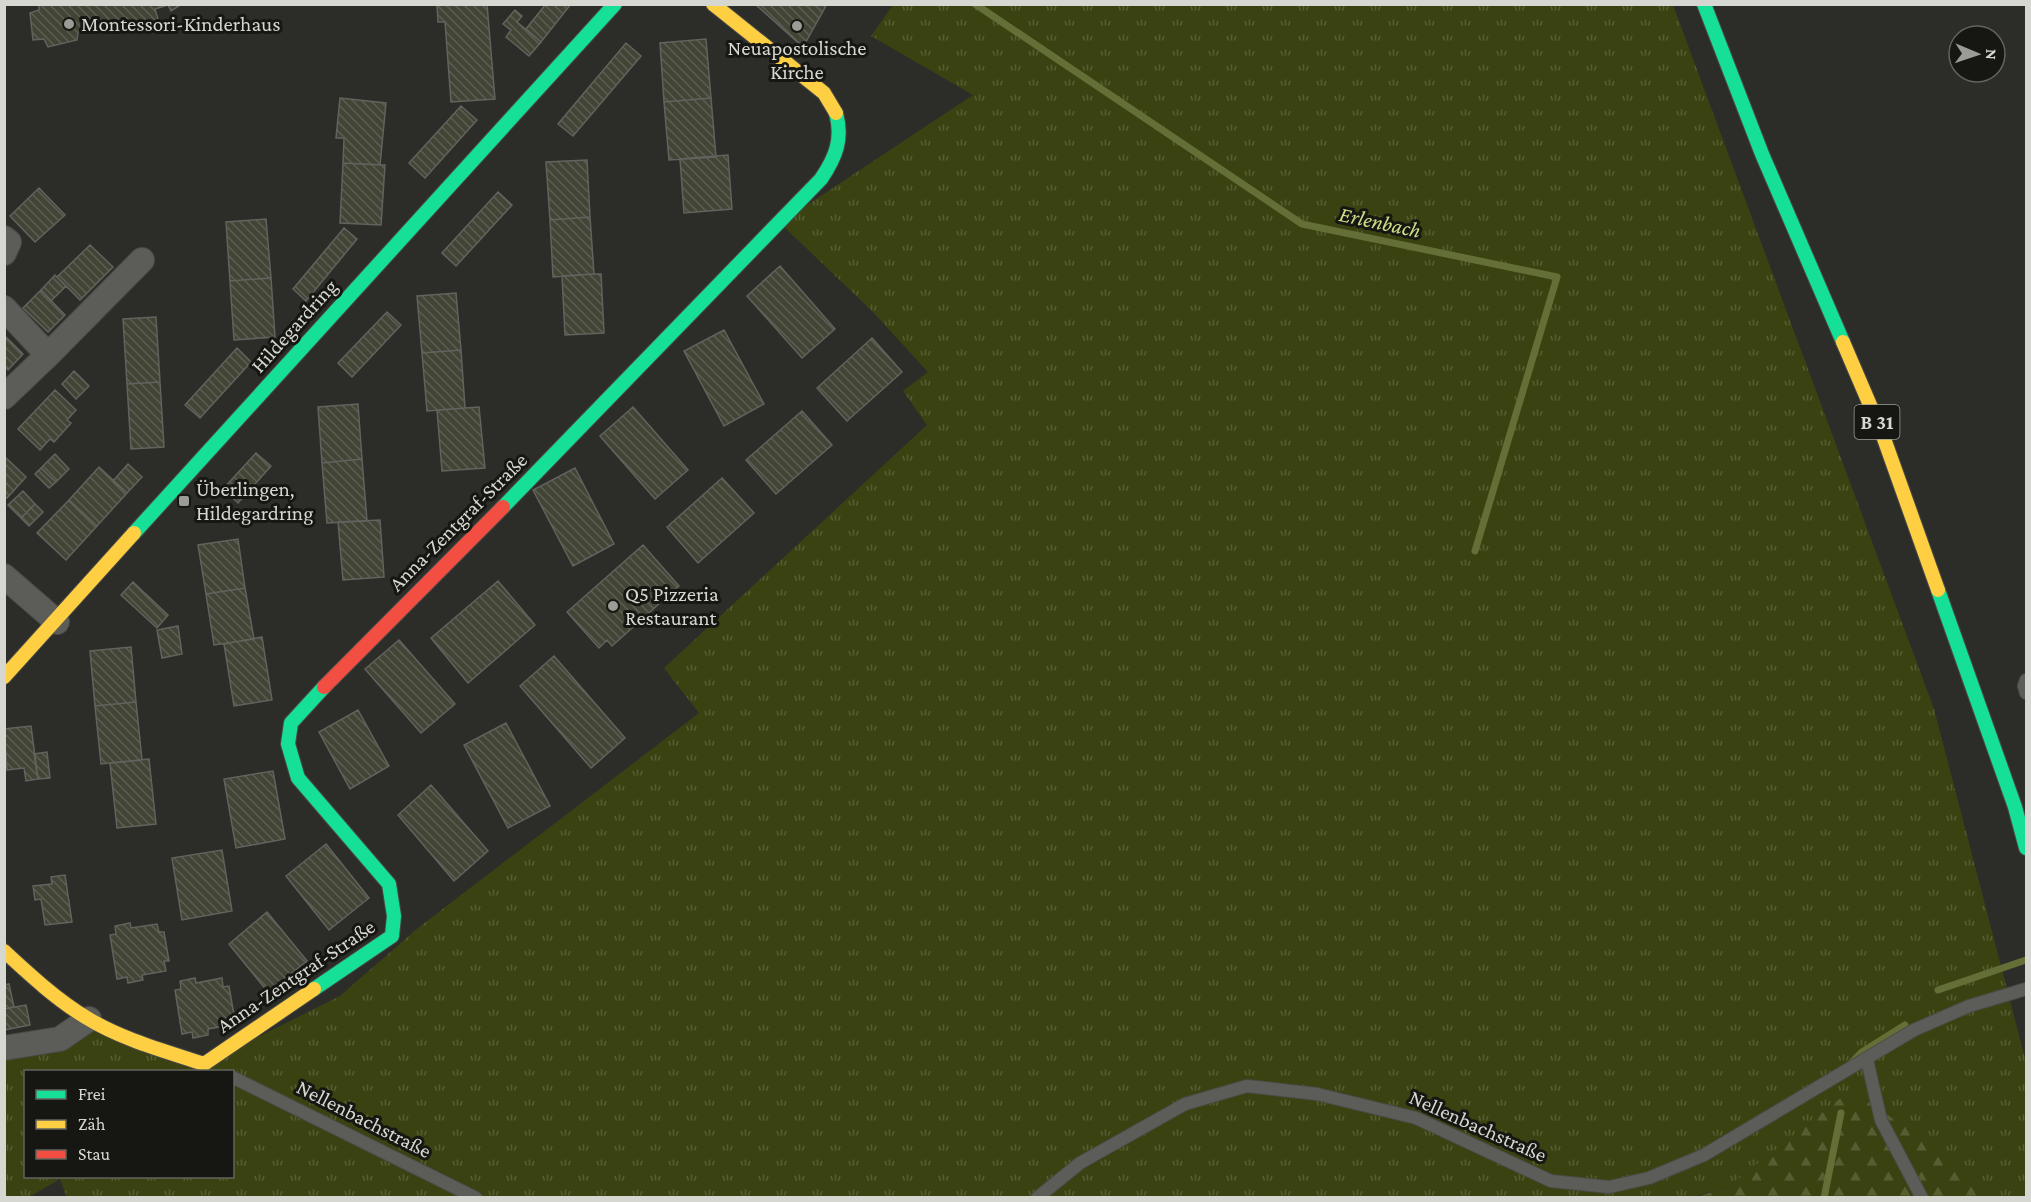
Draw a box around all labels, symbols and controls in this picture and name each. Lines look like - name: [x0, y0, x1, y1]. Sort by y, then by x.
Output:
- place label: Montessori-Kinderhaus: [81, 12, 281, 36]
- marker: Montessori-Kinderhaus: [62, 17, 76, 31]
- marker: Neuapostolische Kirche: [790, 19, 804, 33]
- north arrow: [1947, 24, 2007, 84]
- place label: Neuapostolische Kirche: [727, 36, 867, 84]
- text: N: [1983, 49, 2000, 60]
- water label: Erlenbach: [1337, 201, 1423, 243]
- street label: Hildegardring: [246, 274, 342, 378]
- road number: B 31: [1854, 405, 1900, 439]
- street label: Anna-Zentgraf-Straße: [384, 448, 532, 596]
- place label: Überlingen, Hildegardring: [196, 477, 313, 525]
- marker: Überlingen, Hildegardring: [177, 494, 191, 508]
- place label: Q5 Pizzeria Restaurant: [625, 582, 719, 630]
- marker: Q5 Pizzeria Restaurant: [606, 599, 620, 613]
- street label: Anna-Zentgraf-Straße: [212, 914, 380, 1038]
- legend: [24, 1070, 234, 1178]
- street label: Nellenbachstraße: [293, 1075, 435, 1163]
- text: Frei: [78, 1084, 106, 1104]
- street label: Nellenbachstraße: [1406, 1085, 1550, 1167]
- text: Zäh: [78, 1114, 106, 1134]
- text: Stau: [78, 1144, 111, 1164]

